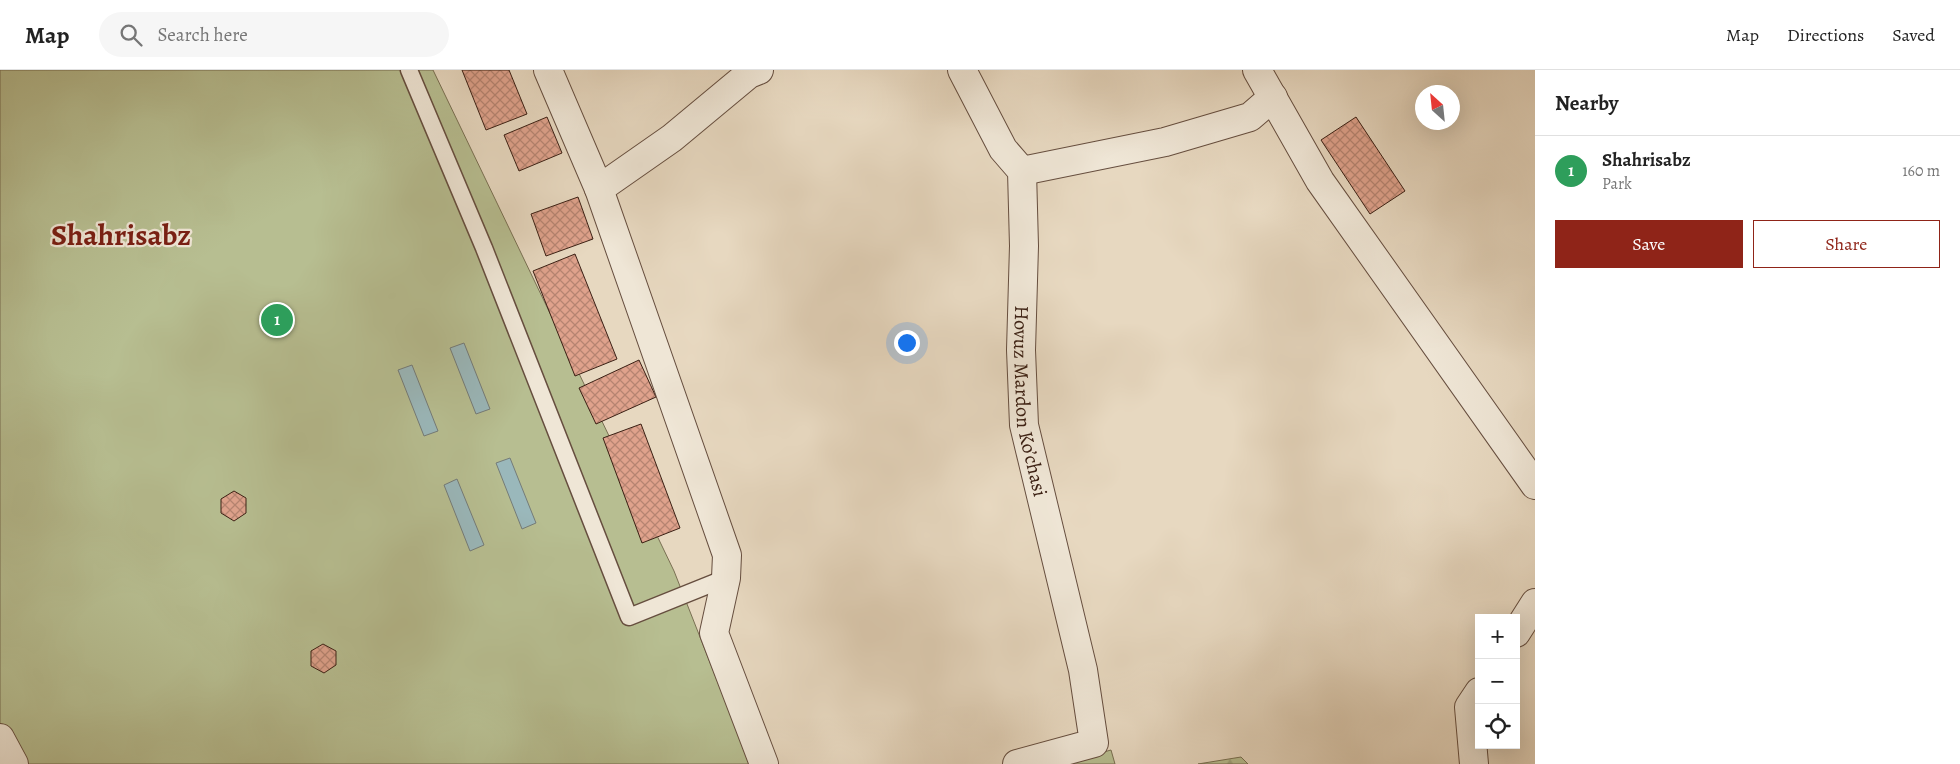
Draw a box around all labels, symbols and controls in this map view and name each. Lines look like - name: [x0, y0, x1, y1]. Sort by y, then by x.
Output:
- search box: [99, 12, 449, 57]
- text: Map: [25, 19, 69, 51]
- icon: search: [117, 21, 145, 49]
- text: Search here: [157, 22, 248, 48]
- text: Map: [1726, 23, 1759, 47]
- text: Directions: [1787, 23, 1864, 47]
- text: Saved: [1892, 23, 1935, 47]
- north arrow: [1415, 85, 1460, 130]
- text: Nearby: [1555, 89, 1618, 117]
- text: Shahrisabz: [1602, 147, 1691, 173]
- text: 1: [1568, 160, 1574, 182]
- text: 160 m: [1902, 160, 1940, 182]
- text: Park: [1602, 173, 1632, 195]
- district label: Shahrisabz: [51, 215, 191, 255]
- button: Save: [1555, 220, 1743, 268]
- button: Share: [1753, 220, 1940, 268]
- pin: 1: [261, 301, 293, 339]
- street label: Hovuz Mardon Ko’chasi: [1007, 305, 1054, 499]
- your location: [894, 330, 920, 356]
- map controls: [1475, 614, 1520, 749]
- button: +: [1475, 614, 1520, 659]
- button: −: [1475, 659, 1520, 704]
- button: locate: [1475, 704, 1520, 749]

